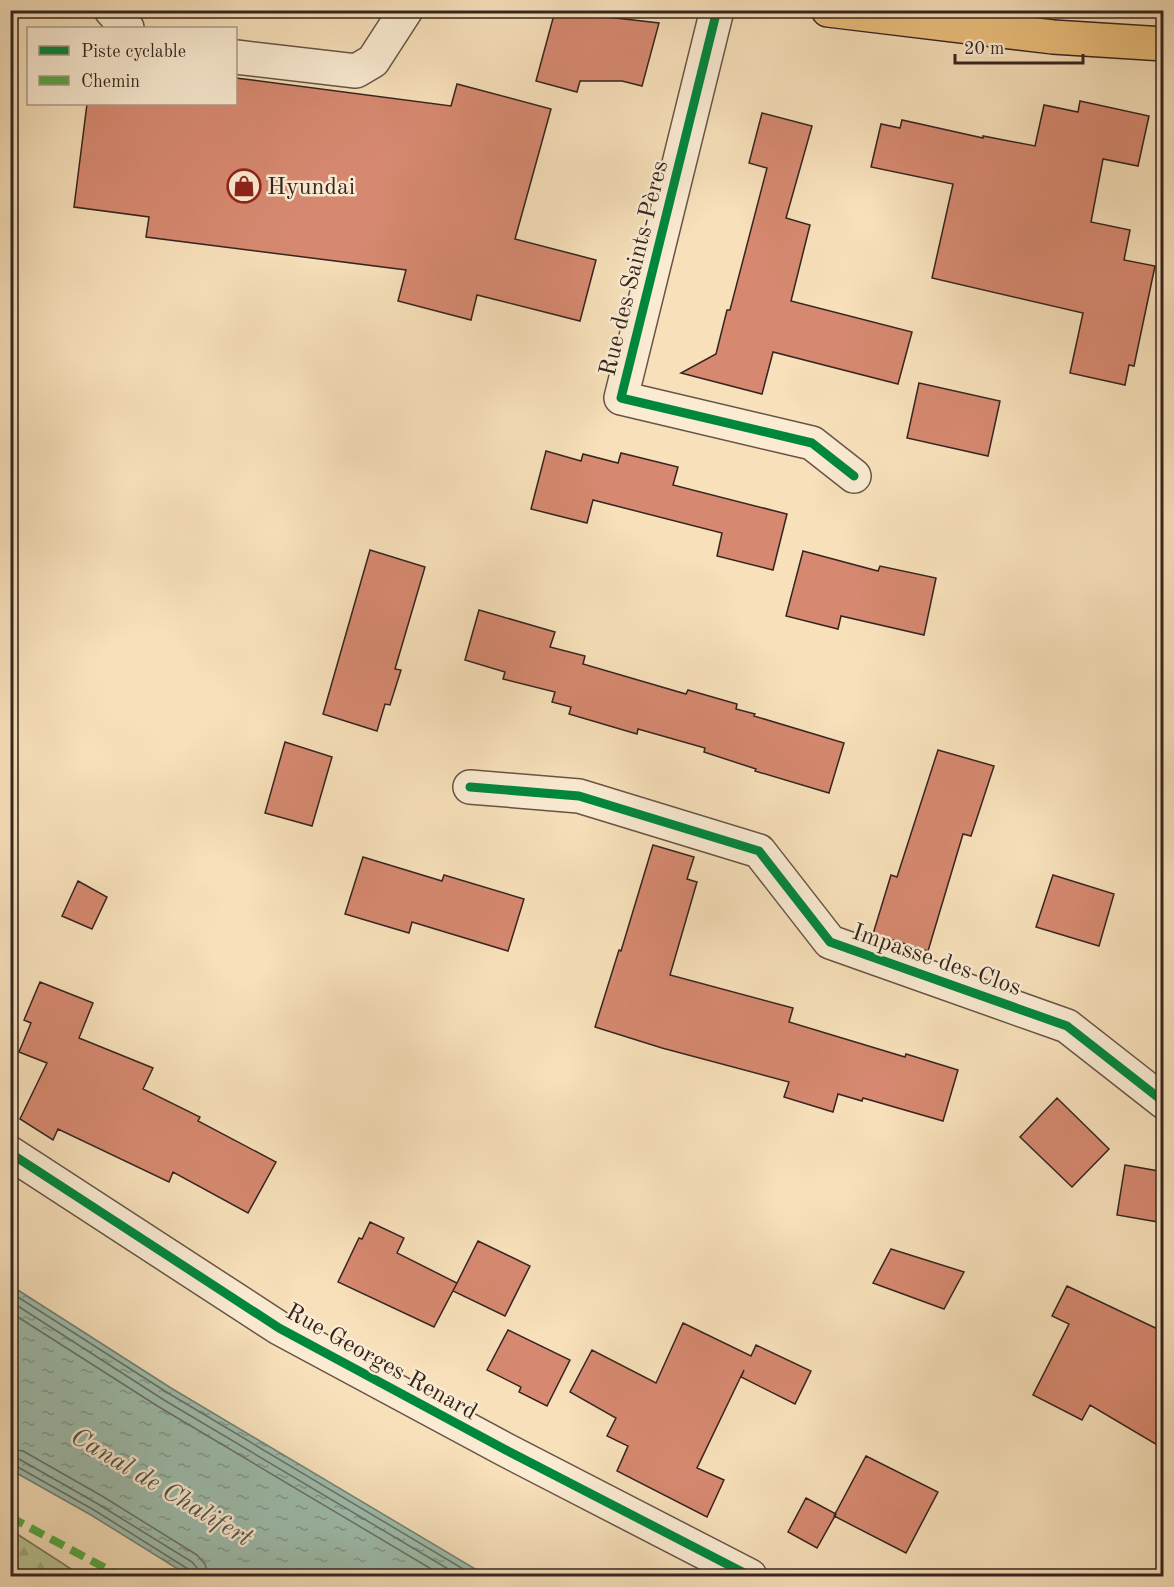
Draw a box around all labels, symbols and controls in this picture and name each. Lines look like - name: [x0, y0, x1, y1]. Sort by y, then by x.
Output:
- legend: [27, 27, 237, 105]
- scale bar: [955, 27, 1082, 65]
- text: 20 m: [964, 40, 1004, 58]
- text: Piste cyclable: [81, 43, 186, 61]
- text: Chemin: [81, 73, 140, 91]
- street label: Rue des Saints-Pères: [597, 158, 673, 379]
- shop icon: Hyundai: [226, 168, 262, 204]
- place label: Hyundai: [267, 176, 355, 200]
- street label: Impasse des Clos: [849, 921, 1024, 1001]
- street label: Rue Georges Renard: [281, 1300, 481, 1425]
- water label: Canal de Chalifert: [66, 1424, 257, 1552]

